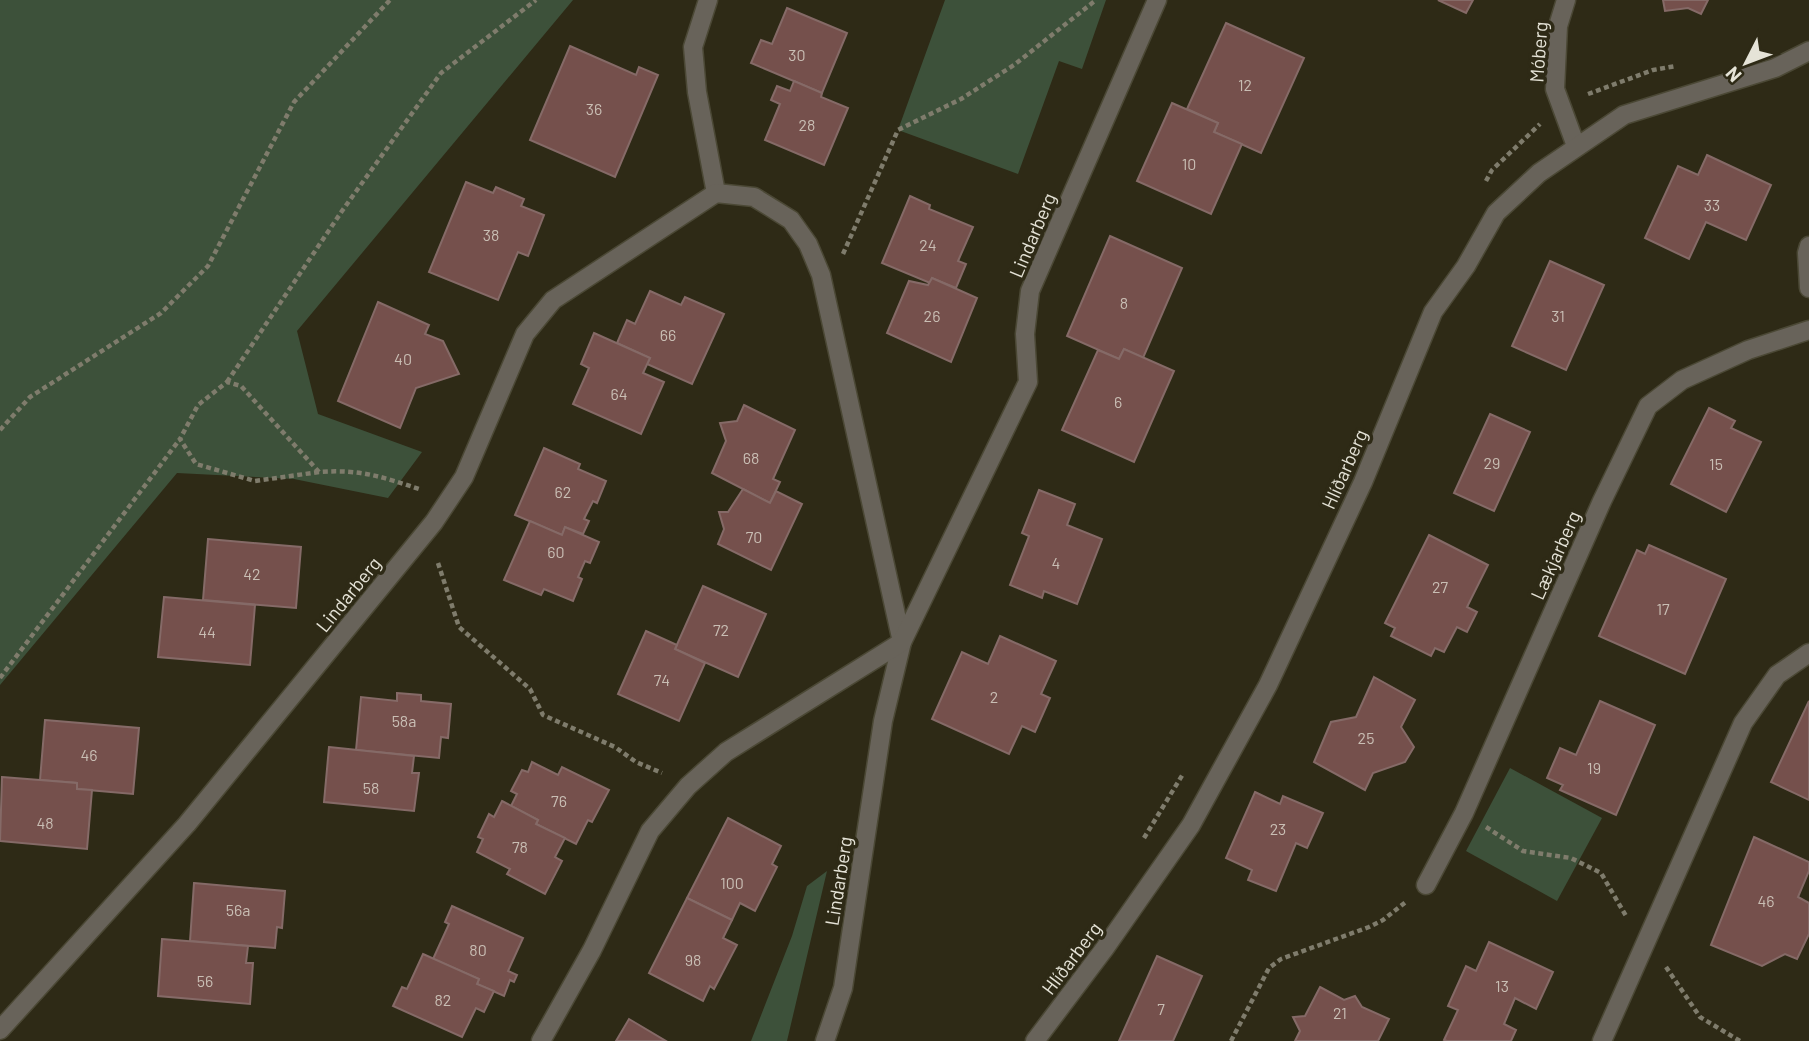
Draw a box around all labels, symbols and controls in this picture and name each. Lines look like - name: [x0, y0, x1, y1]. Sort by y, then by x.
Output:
- street label: Móberg: [1524, 21, 1552, 83]
- north arrow: [1711, 28, 1781, 98]
- house number: 30: [788, 45, 806, 64]
- text: N: [1720, 62, 1746, 87]
- house number: 12: [1238, 75, 1252, 94]
- house number: 36: [586, 99, 602, 118]
- house number: 28: [799, 115, 815, 134]
- house number: 10: [1182, 154, 1196, 173]
- street label: Lindarberg: [1004, 189, 1060, 281]
- house number: 33: [1704, 195, 1720, 214]
- house number: 38: [483, 225, 499, 244]
- house number: 24: [919, 235, 937, 254]
- house number: 8: [1120, 293, 1128, 312]
- house number: 26: [924, 306, 940, 325]
- house number: 31: [1551, 306, 1565, 325]
- house number: 66: [660, 325, 676, 344]
- house number: 40: [394, 349, 412, 368]
- house number: 64: [610, 384, 628, 403]
- house number: 6: [1114, 392, 1122, 411]
- street label: Hlíðarberg: [1316, 426, 1372, 512]
- house number: 68: [743, 448, 759, 467]
- house number: 29: [1484, 453, 1500, 472]
- house number: 15: [1709, 454, 1723, 473]
- house number: 62: [555, 482, 571, 501]
- street label: Lækjarberg: [1525, 507, 1585, 603]
- house number: 70: [746, 527, 762, 546]
- house number: 60: [547, 542, 565, 561]
- street label: Lindarberg: [311, 552, 385, 636]
- house number: 4: [1052, 553, 1060, 572]
- house number: 42: [243, 564, 261, 583]
- house number: 27: [1432, 577, 1448, 596]
- house number: 17: [1656, 599, 1670, 618]
- house number: 72: [713, 620, 729, 639]
- house number: 44: [198, 622, 216, 641]
- house number: 74: [654, 670, 670, 689]
- house number: 2: [990, 687, 998, 706]
- house number: 58a: [392, 711, 416, 730]
- house number: 25: [1358, 728, 1374, 747]
- house number: 46: [80, 745, 98, 764]
- house number: 19: [1587, 758, 1601, 777]
- house number: 58: [363, 778, 379, 797]
- house number: 76: [551, 791, 567, 810]
- house number: 48: [36, 813, 54, 832]
- house number: 23: [1270, 819, 1286, 838]
- street label: Lindarberg: [820, 835, 856, 927]
- house number: 78: [512, 837, 528, 856]
- house number: 100: [720, 873, 744, 892]
- house number: 46: [1757, 891, 1775, 910]
- house number: 56a: [226, 900, 250, 919]
- street label: Hlíðarberg: [1036, 917, 1106, 999]
- house number: 80: [469, 940, 487, 959]
- house number: 98: [685, 950, 701, 969]
- house number: 56: [197, 971, 213, 990]
- house number: 13: [1495, 976, 1509, 995]
- house number: 82: [435, 990, 451, 1009]
- house number: 7: [1157, 999, 1165, 1018]
- house number: 21: [1333, 1003, 1347, 1022]

